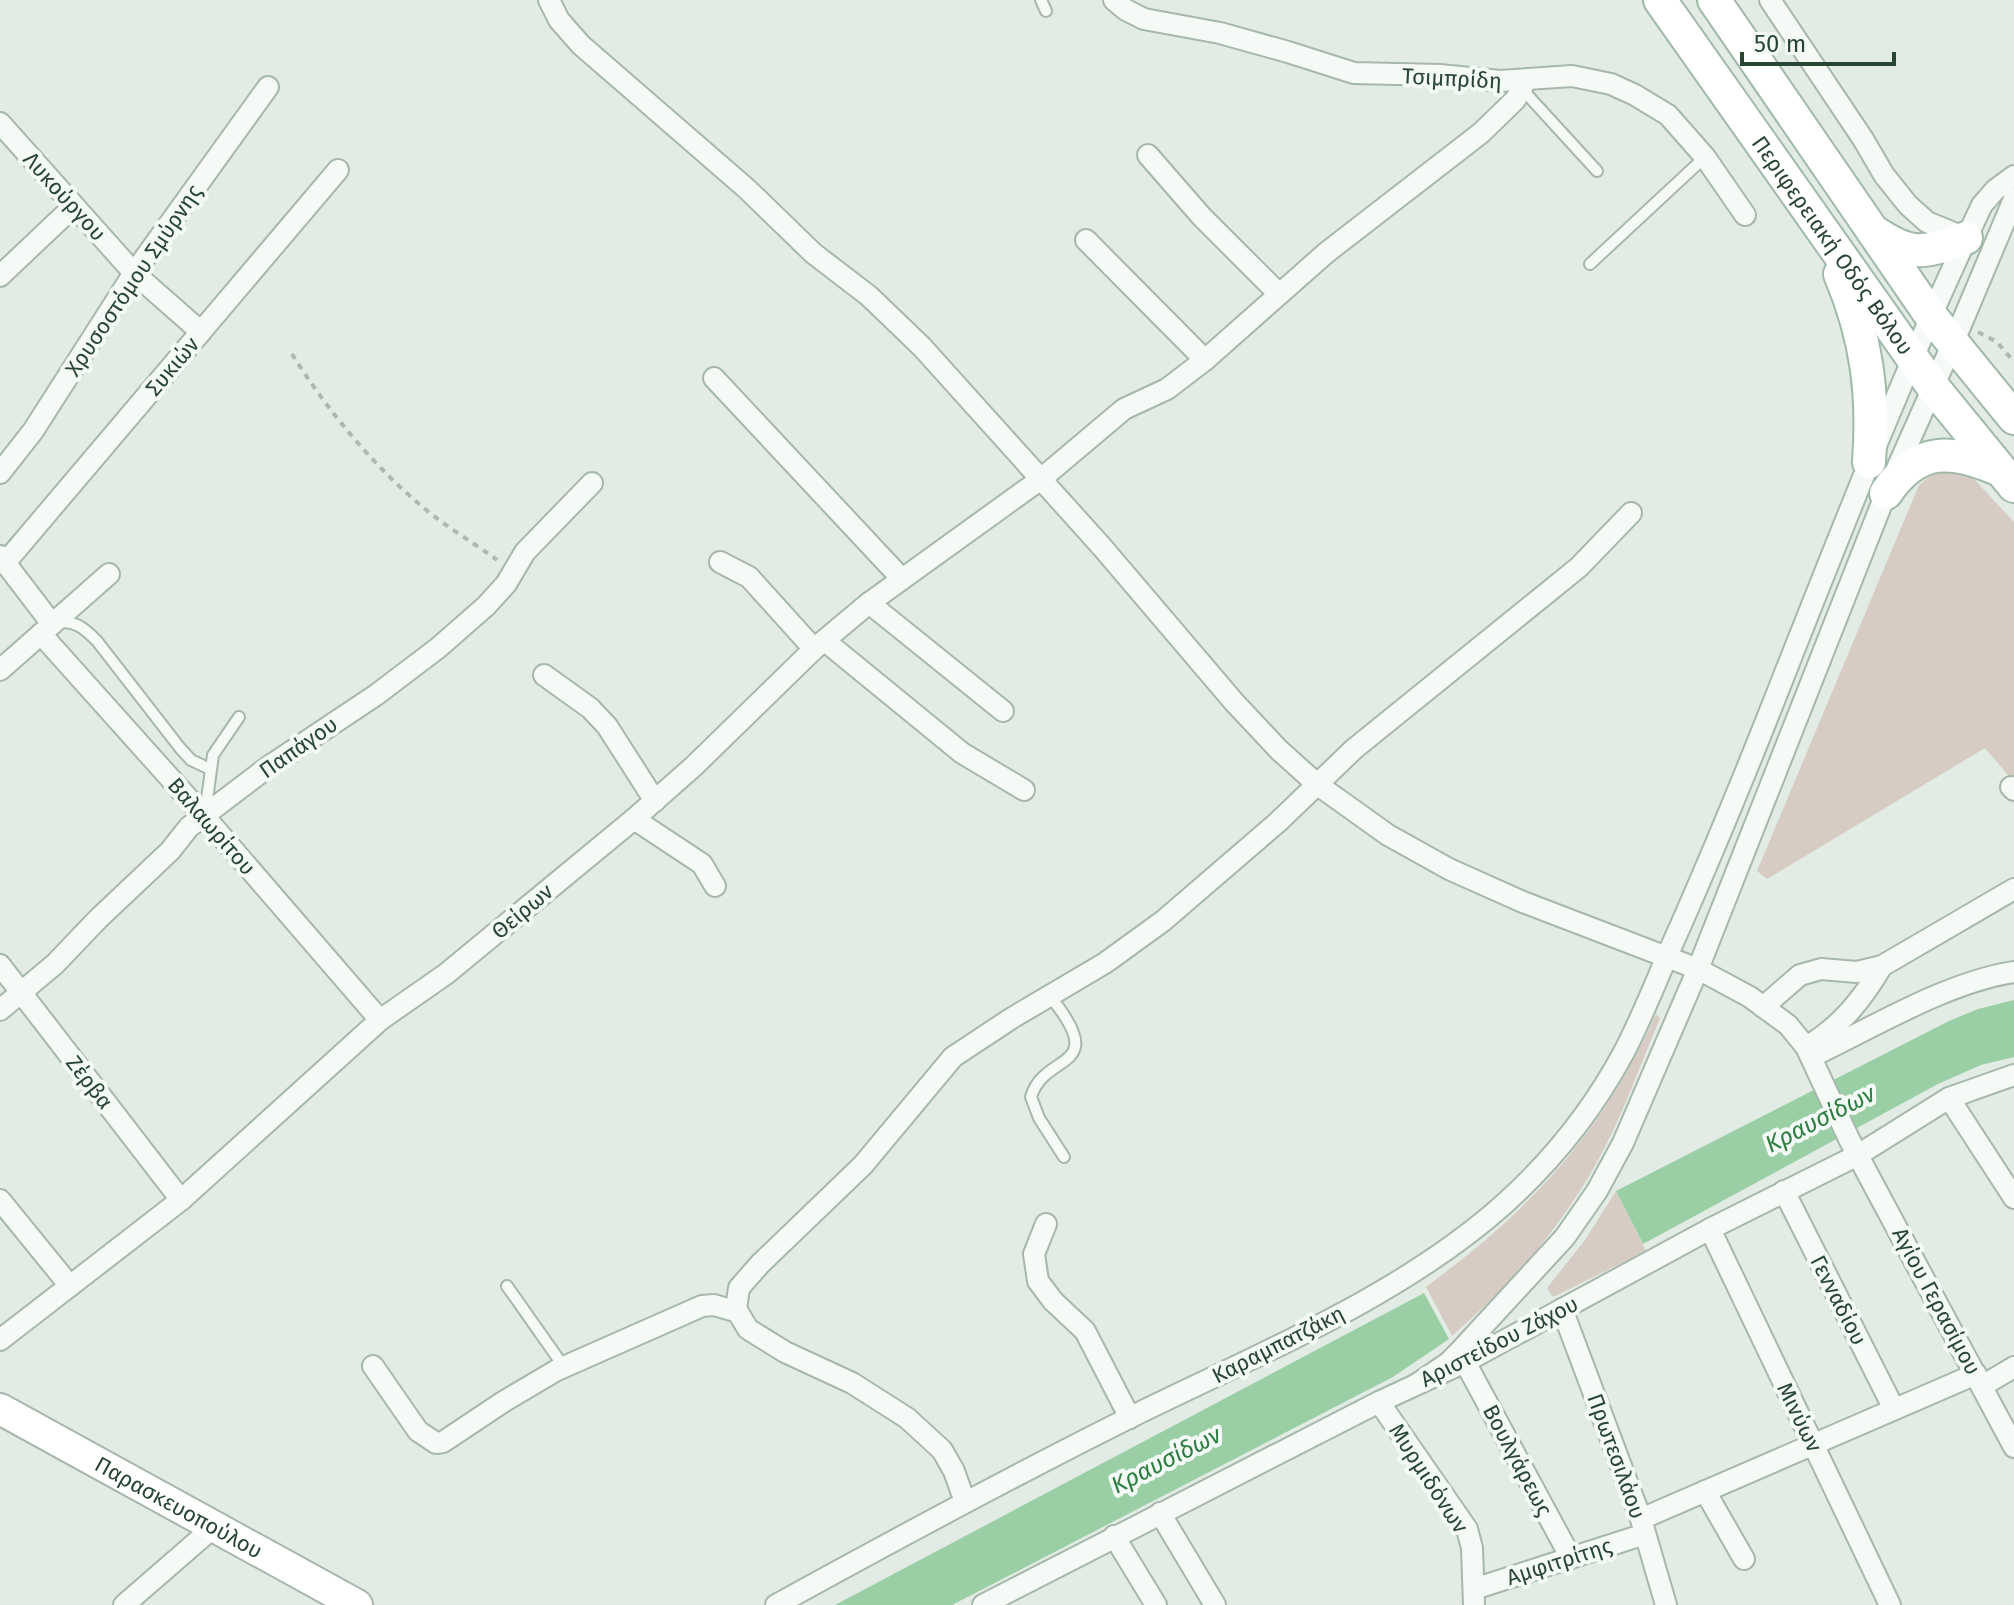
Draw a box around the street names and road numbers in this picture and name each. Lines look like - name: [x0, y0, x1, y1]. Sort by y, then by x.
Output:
- street label: Τσιμπρίδη: [1401, 62, 1503, 95]
- street label: Περιφερειακή Οδός Βόλου: [1746, 131, 1919, 360]
- street label: Λυκούργου: [18, 146, 112, 247]
- street label: Χρυσοστόμου Σμύρνης: [59, 179, 208, 381]
- street label: Συκιών: [140, 331, 205, 401]
- street label: Παπάγου: [254, 711, 343, 784]
- street label: Βαλαωρίτου: [162, 772, 261, 881]
- street label: Θείρων: [486, 878, 559, 945]
- street label: Ζέρβα: [60, 1050, 119, 1115]
- street label: Αγίου Γερασίμου: [1886, 1223, 1987, 1379]
- street label: Γενναδίου: [1804, 1251, 1873, 1350]
- street label: Αριστείδου Ζάχου: [1416, 1290, 1583, 1393]
- street label: Καραμπατζάκη: [1208, 1300, 1349, 1389]
- street label: Μινύων: [1771, 1378, 1828, 1457]
- street label: Πρωτεσιλάου: [1581, 1390, 1652, 1522]
- street label: Βουλγάρεως: [1477, 1400, 1558, 1521]
- street label: Μυρμιδόνων: [1383, 1418, 1474, 1539]
- street label: Παρασκευοπούλου: [90, 1451, 267, 1565]
- street label: Αμφιτρίτης: [1503, 1532, 1615, 1591]

